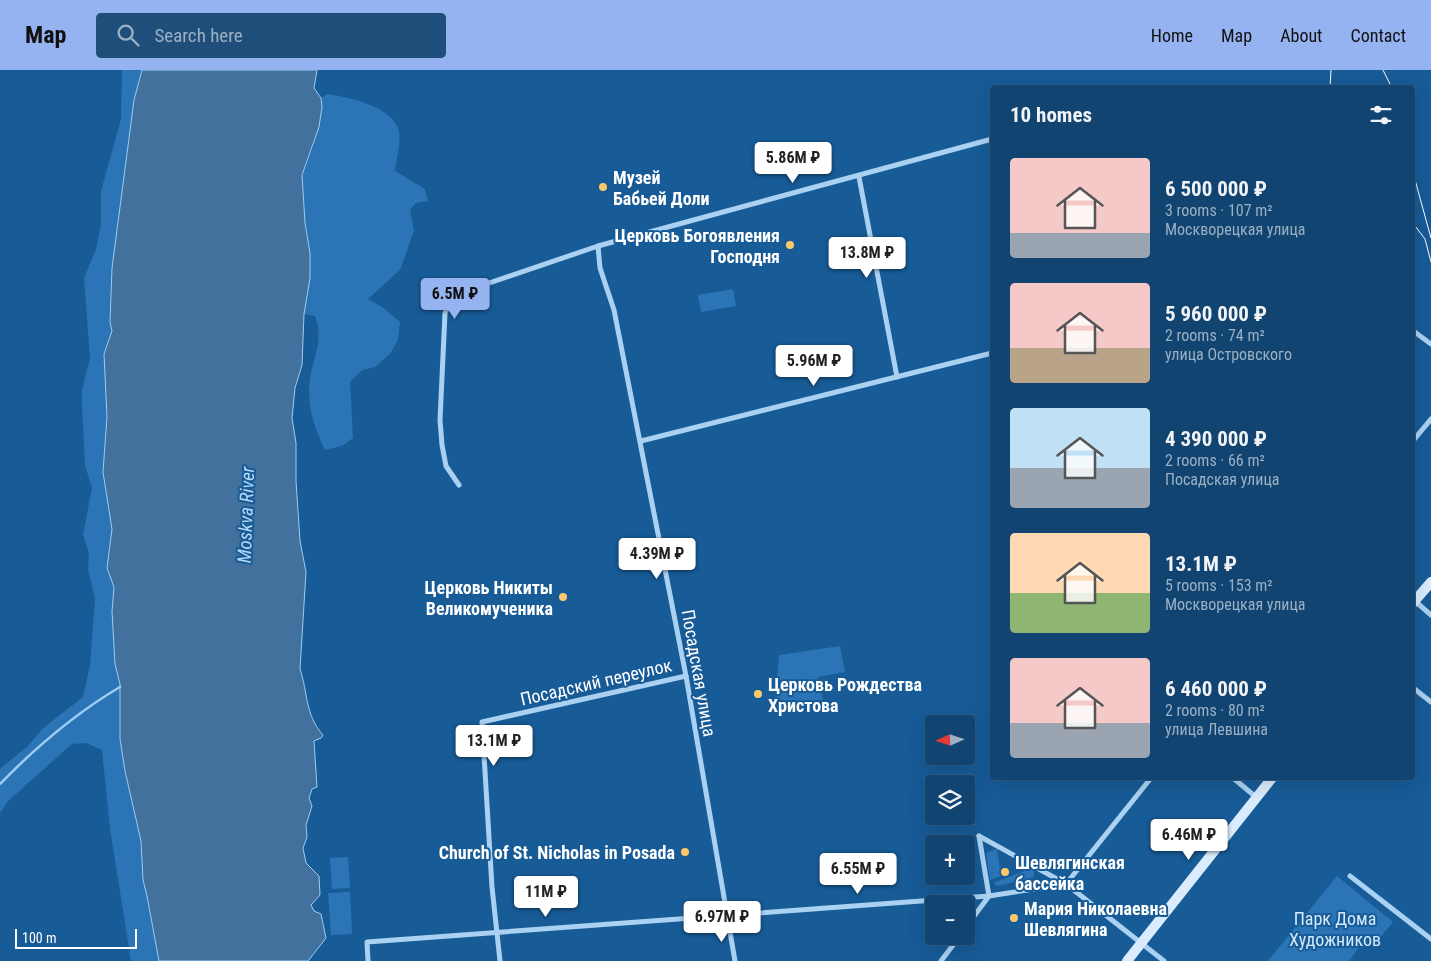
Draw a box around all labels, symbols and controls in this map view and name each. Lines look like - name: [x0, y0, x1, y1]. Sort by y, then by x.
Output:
- search box: [96, 13, 446, 58]
- text: Map: [25, 21, 66, 49]
- icon: search: [114, 21, 142, 49]
- text: Search here: [154, 24, 243, 47]
- text: Home: [1151, 25, 1193, 46]
- text: Map: [1221, 25, 1252, 46]
- text: About: [1280, 25, 1322, 46]
- text: Contact: [1350, 25, 1406, 46]
- icon: filters: [1367, 101, 1395, 129]
- text: 10 homes: [1010, 103, 1092, 127]
- pin: 5.86M ₽: [747, 142, 839, 184]
- text: 5.86M ₽: [766, 148, 820, 167]
- place label: Музей Бабьей Доли: [613, 167, 709, 209]
- text: 6 500 000 ₽: [1165, 177, 1267, 201]
- icon: home: [1050, 178, 1110, 238]
- marker: Музей Бабьей Доли: [597, 181, 609, 193]
- text: 3 rooms · 107 m²: [1165, 201, 1273, 220]
- text: Москворецкая улица: [1165, 220, 1306, 239]
- place label: Церковь Богоявления Господня: [614, 225, 780, 267]
- pin: 13.8M ₽: [821, 236, 913, 279]
- marker: Церковь Богоявления Господня: [784, 239, 796, 251]
- text: 13.8M ₽: [840, 243, 894, 262]
- pin: 6.5M ₽: [414, 278, 496, 320]
- text: 6.5M ₽: [432, 284, 478, 303]
- text: 5 960 000 ₽: [1165, 302, 1267, 326]
- icon: home: [1050, 303, 1110, 363]
- text: 2 rooms · 74 m²: [1165, 326, 1265, 345]
- pin: 5.96M ₽: [768, 344, 860, 387]
- text: улица Островского: [1165, 345, 1292, 364]
- text: 5.96M ₽: [787, 351, 841, 370]
- text: 4 390 000 ₽: [1165, 427, 1267, 451]
- icon: home: [1050, 428, 1110, 488]
- text: 2 rooms · 66 m²: [1165, 451, 1265, 470]
- water label: Moskva River: [233, 466, 259, 564]
- text: Посадская улица: [1165, 470, 1279, 489]
- pin: 4.39M ₽: [611, 538, 703, 580]
- text: 4.39M ₽: [630, 544, 684, 563]
- text: 13.1M ₽: [1165, 552, 1237, 576]
- icon: home: [1050, 553, 1110, 613]
- text: 5 rooms · 153 m²: [1165, 576, 1273, 595]
- place label: Церковь Никиты Великомученика: [425, 577, 553, 619]
- marker: Церковь Никиты Великомученика: [557, 591, 569, 603]
- text: Москворецкая улица: [1165, 595, 1306, 614]
- street label: Посадская улица: [677, 608, 721, 738]
- street label: Посадский переулок: [518, 654, 674, 710]
- place label: Церковь Рождества Христова: [768, 674, 922, 716]
- text: 6 460 000 ₽: [1165, 677, 1267, 701]
- icon: home: [1050, 678, 1110, 738]
- marker: Церковь Рождества Христова: [752, 688, 764, 700]
- text: 2 rooms · 80 m²: [1165, 701, 1265, 720]
- north arrow: [925, 715, 975, 765]
- map controls: [925, 715, 975, 945]
- text: улица Левшина: [1165, 720, 1268, 739]
- pin: 13.1M ₽: [448, 724, 540, 767]
- text: 13.1M ₽: [467, 731, 521, 750]
- button: layers: [925, 775, 975, 825]
- pin: 6.46M ₽: [1143, 818, 1235, 861]
- text: 6.46M ₽: [1162, 825, 1216, 844]
- button: +: [925, 835, 975, 885]
- place label: Church of St. Nicholas in Posada: [439, 842, 675, 863]
- marker: Church of St. Nicholas in Posada: [679, 846, 691, 858]
- pin: 6.55M ₽: [812, 852, 904, 895]
- place label: Шевлягинская бассейка: [1015, 852, 1125, 894]
- text: 6.55M ₽: [831, 859, 885, 878]
- marker: Шевлягинская бассейка: [999, 866, 1011, 878]
- pin: 11M ₽: [511, 876, 581, 918]
- text: 11M ₽: [525, 882, 567, 901]
- button: −: [925, 895, 975, 945]
- place label: Мария Николаевна Шевлягина: [1024, 898, 1167, 940]
- pin: 6.97M ₽: [676, 900, 768, 943]
- text: 6.97M ₽: [695, 907, 749, 926]
- park label: Парк Дома Художников: [1289, 908, 1381, 950]
- marker: Мария Николаевна Шевлягина: [1008, 912, 1020, 924]
- scale bar: [15, 926, 138, 949]
- text: 100 m: [22, 930, 57, 946]

